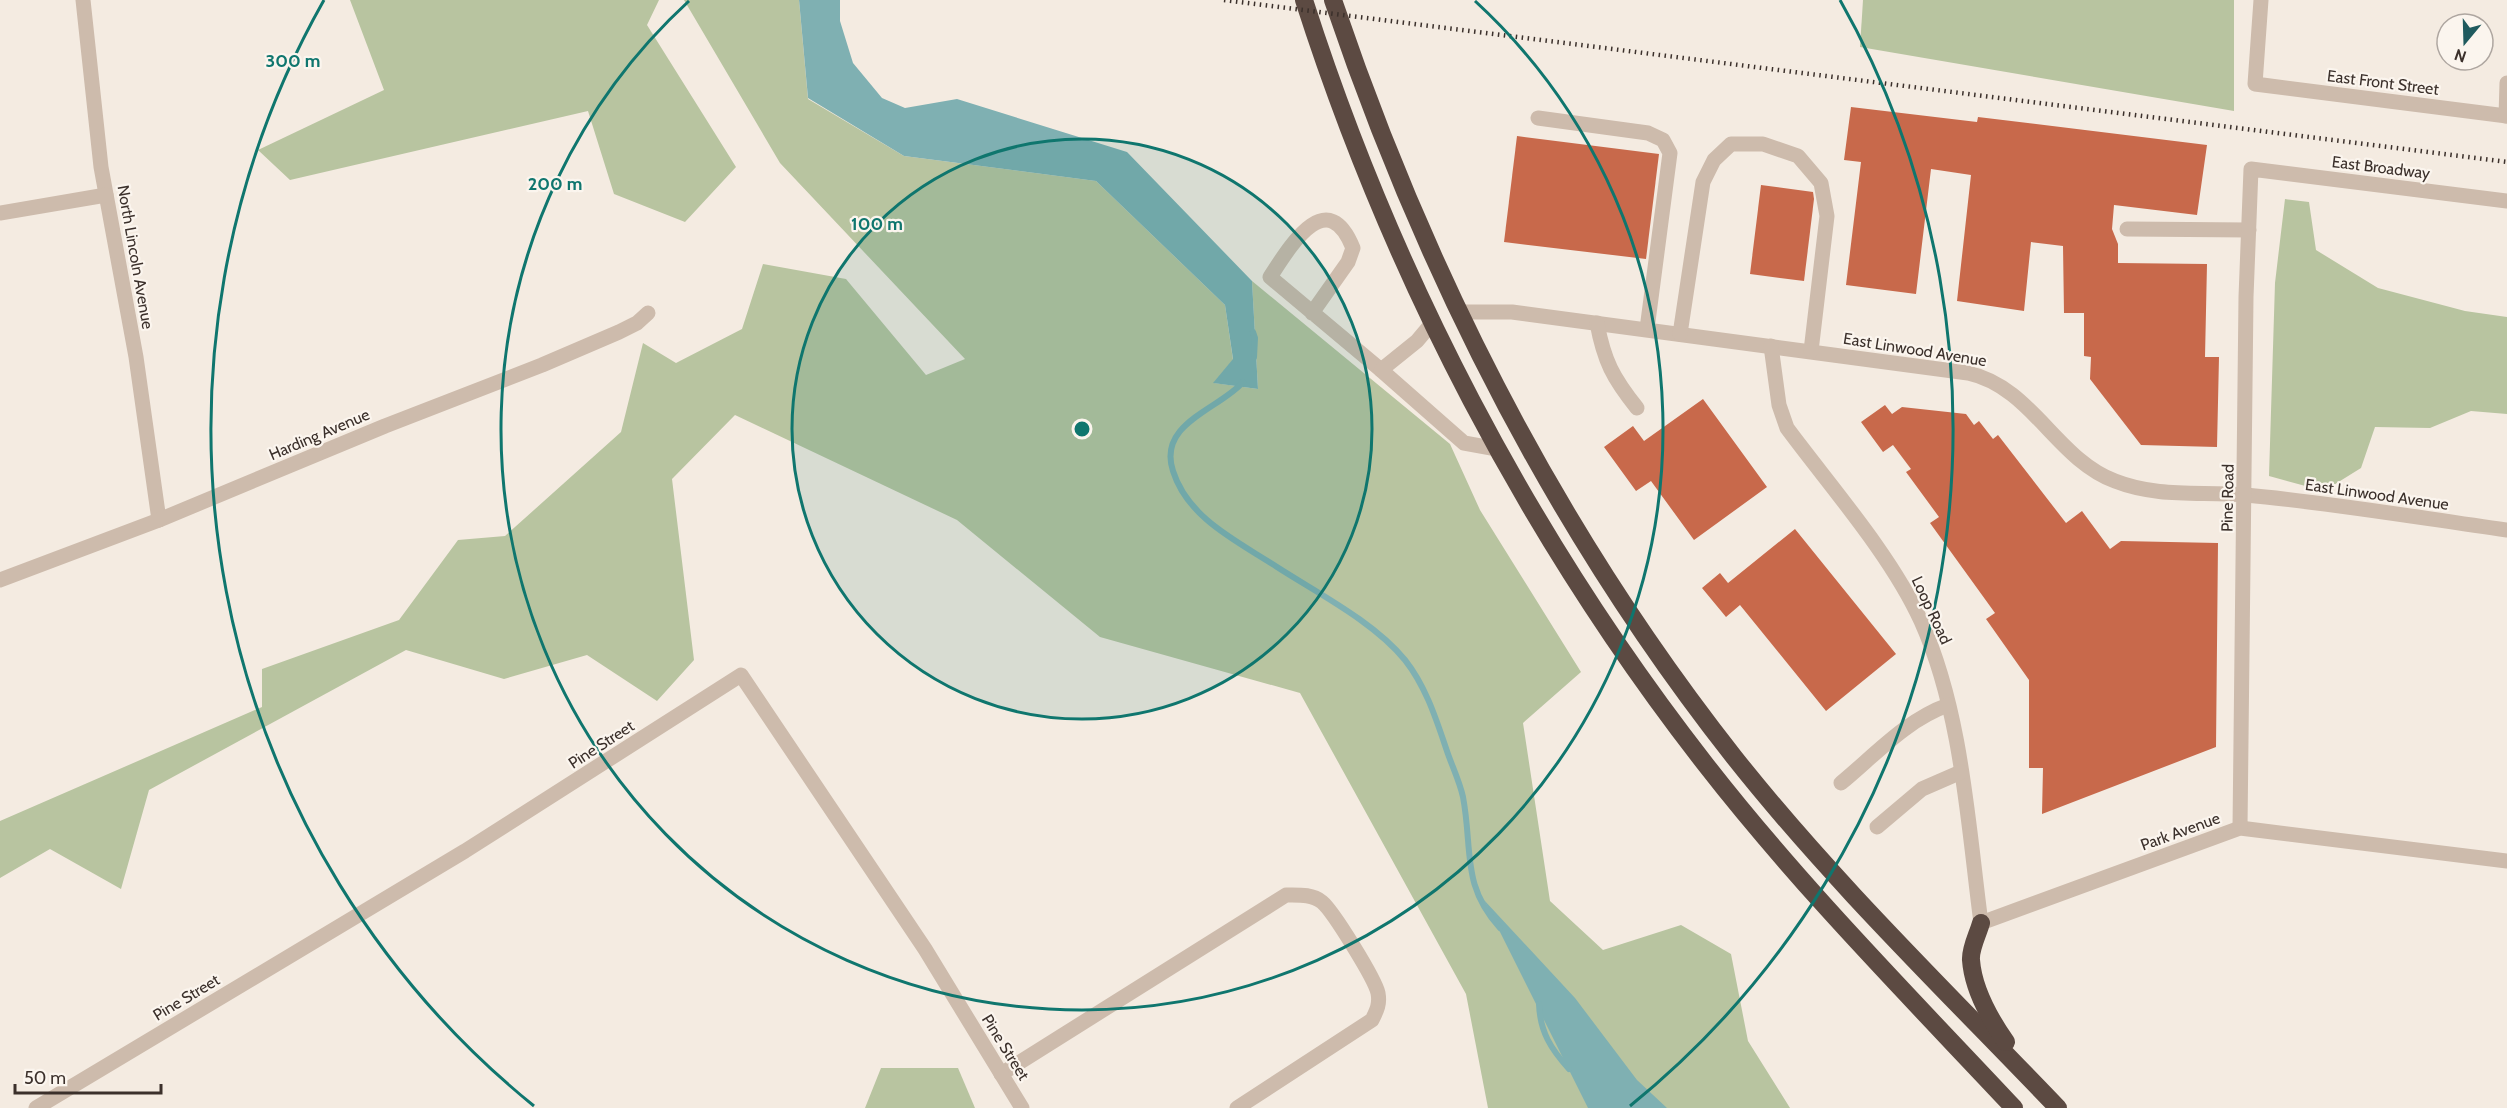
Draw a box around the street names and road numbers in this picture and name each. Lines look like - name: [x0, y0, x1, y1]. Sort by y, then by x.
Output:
- street label: East Front Street: [2326, 66, 2440, 99]
- street label: East Broadway: [2331, 152, 2431, 183]
- street label: North Lincoln Avenue: [113, 184, 158, 331]
- street label: East Linwood Avenue: [1842, 329, 1988, 370]
- street label: Harding Avenue: [266, 405, 372, 464]
- street label: Pine Road: [2217, 464, 2238, 532]
- street label: East Linwood Avenue: [2304, 475, 2450, 514]
- street label: Loop Road: [1908, 573, 1956, 647]
- street label: Pine Street: [565, 716, 638, 773]
- street label: Park Avenue: [2138, 808, 2222, 855]
- street label: Pine Street: [150, 970, 224, 1025]
- street label: Pine Street: [978, 1011, 1034, 1084]

